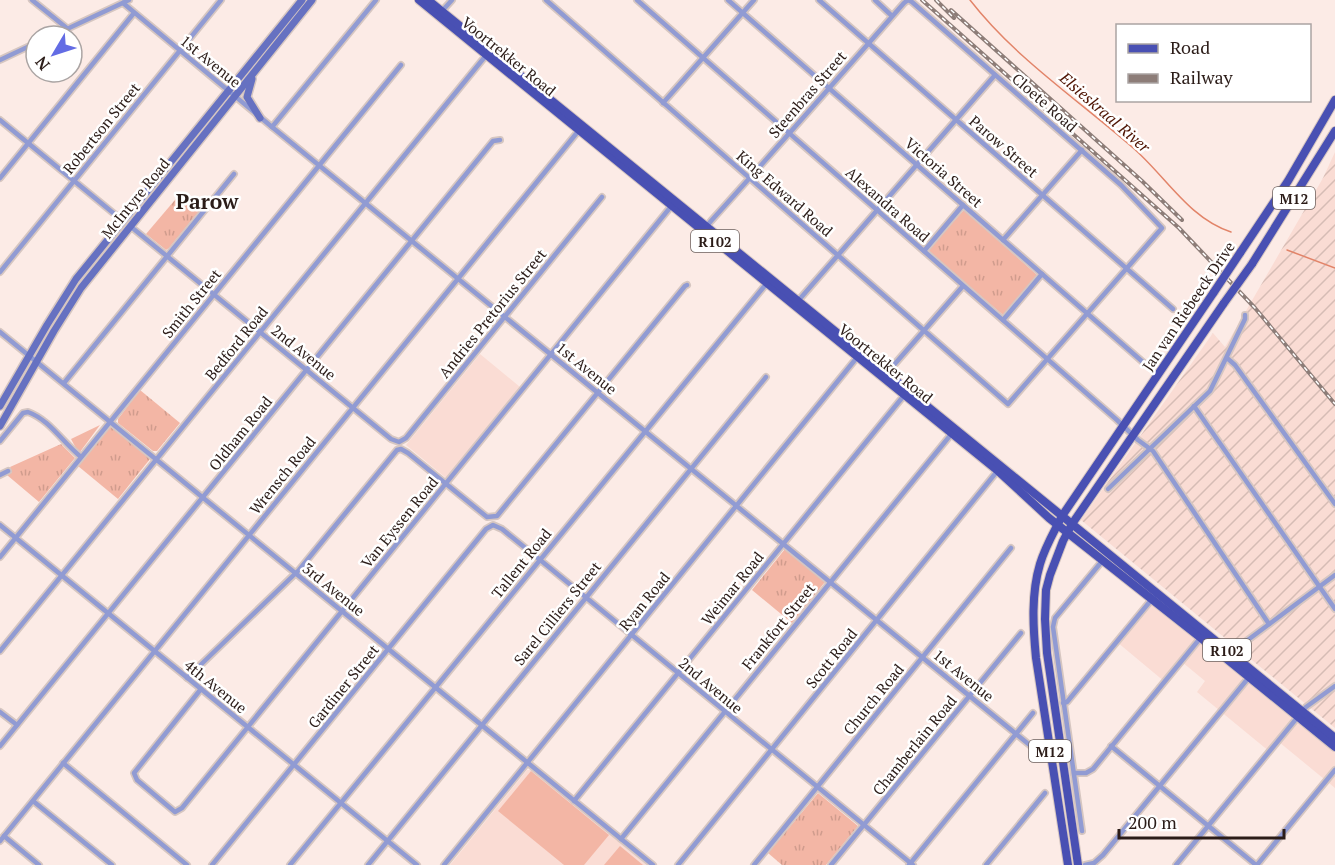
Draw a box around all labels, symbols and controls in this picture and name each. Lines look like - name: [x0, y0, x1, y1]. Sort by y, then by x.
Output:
- street label: Voortrekker Road: [458, 12, 560, 100]
- north arrow: [24, 24, 84, 84]
- legend: [1116, 24, 1311, 102]
- street label: 1st Avenue: [177, 30, 245, 92]
- text: Road: [1170, 35, 1210, 59]
- street label: Steenbras Street: [764, 46, 851, 142]
- text: N: [30, 52, 55, 75]
- text: Railway: [1170, 65, 1234, 89]
- water label: Elsieskraal River: [1054, 66, 1155, 158]
- street label: Cloete Road: [1008, 68, 1082, 136]
- street label: Robertson Street: [58, 78, 144, 178]
- street label: Parow Street: [965, 111, 1043, 182]
- street label: Victoria Street: [901, 133, 988, 212]
- street label: King Edward Road: [733, 146, 837, 240]
- street label: McIntyre Road: [96, 154, 174, 242]
- street label: Alexandra Road: [842, 162, 934, 246]
- district label: Parow: [176, 187, 239, 215]
- road number: M12: [1273, 187, 1315, 209]
- road number: R102: [691, 230, 739, 252]
- street label: Jan van Riebeeck Drive: [1137, 237, 1239, 375]
- street label: Andries Pretorius Street: [434, 244, 551, 382]
- street label: Smith Street: [157, 264, 225, 342]
- street label: Bedford Road: [200, 302, 272, 384]
- street label: Voortrekker Road: [835, 319, 937, 407]
- street label: 2nd Avenue: [268, 320, 340, 384]
- street label: 1st Avenue: [553, 337, 621, 399]
- street label: Oldham Road: [204, 392, 276, 474]
- street label: Wrensch Road: [244, 432, 320, 518]
- street label: Van Eyssen Road: [356, 472, 442, 572]
- street label: Tallent Road: [487, 524, 555, 602]
- street label: Weimar Road: [696, 547, 768, 629]
- street label: Sarel Cilliers Street: [509, 557, 605, 669]
- street label: 3rd Avenue: [299, 558, 369, 620]
- street label: Ryan Road: [614, 567, 674, 635]
- street label: Frankfort Street: [737, 578, 819, 674]
- street label: Scott Road: [801, 624, 861, 692]
- road number: R102: [1203, 639, 1251, 661]
- street label: Gardiner Street: [303, 640, 383, 732]
- street label: 1st Avenue: [930, 644, 998, 706]
- street label: 2nd Avenue: [675, 652, 747, 718]
- street label: 4th Avenue: [181, 655, 251, 717]
- street label: Church Road: [838, 659, 908, 739]
- street label: Chamberlain Road: [867, 691, 961, 799]
- road number: M12: [1029, 740, 1071, 762]
- scale bar: [1119, 802, 1284, 840]
- text: 200 m: [1128, 810, 1177, 834]

